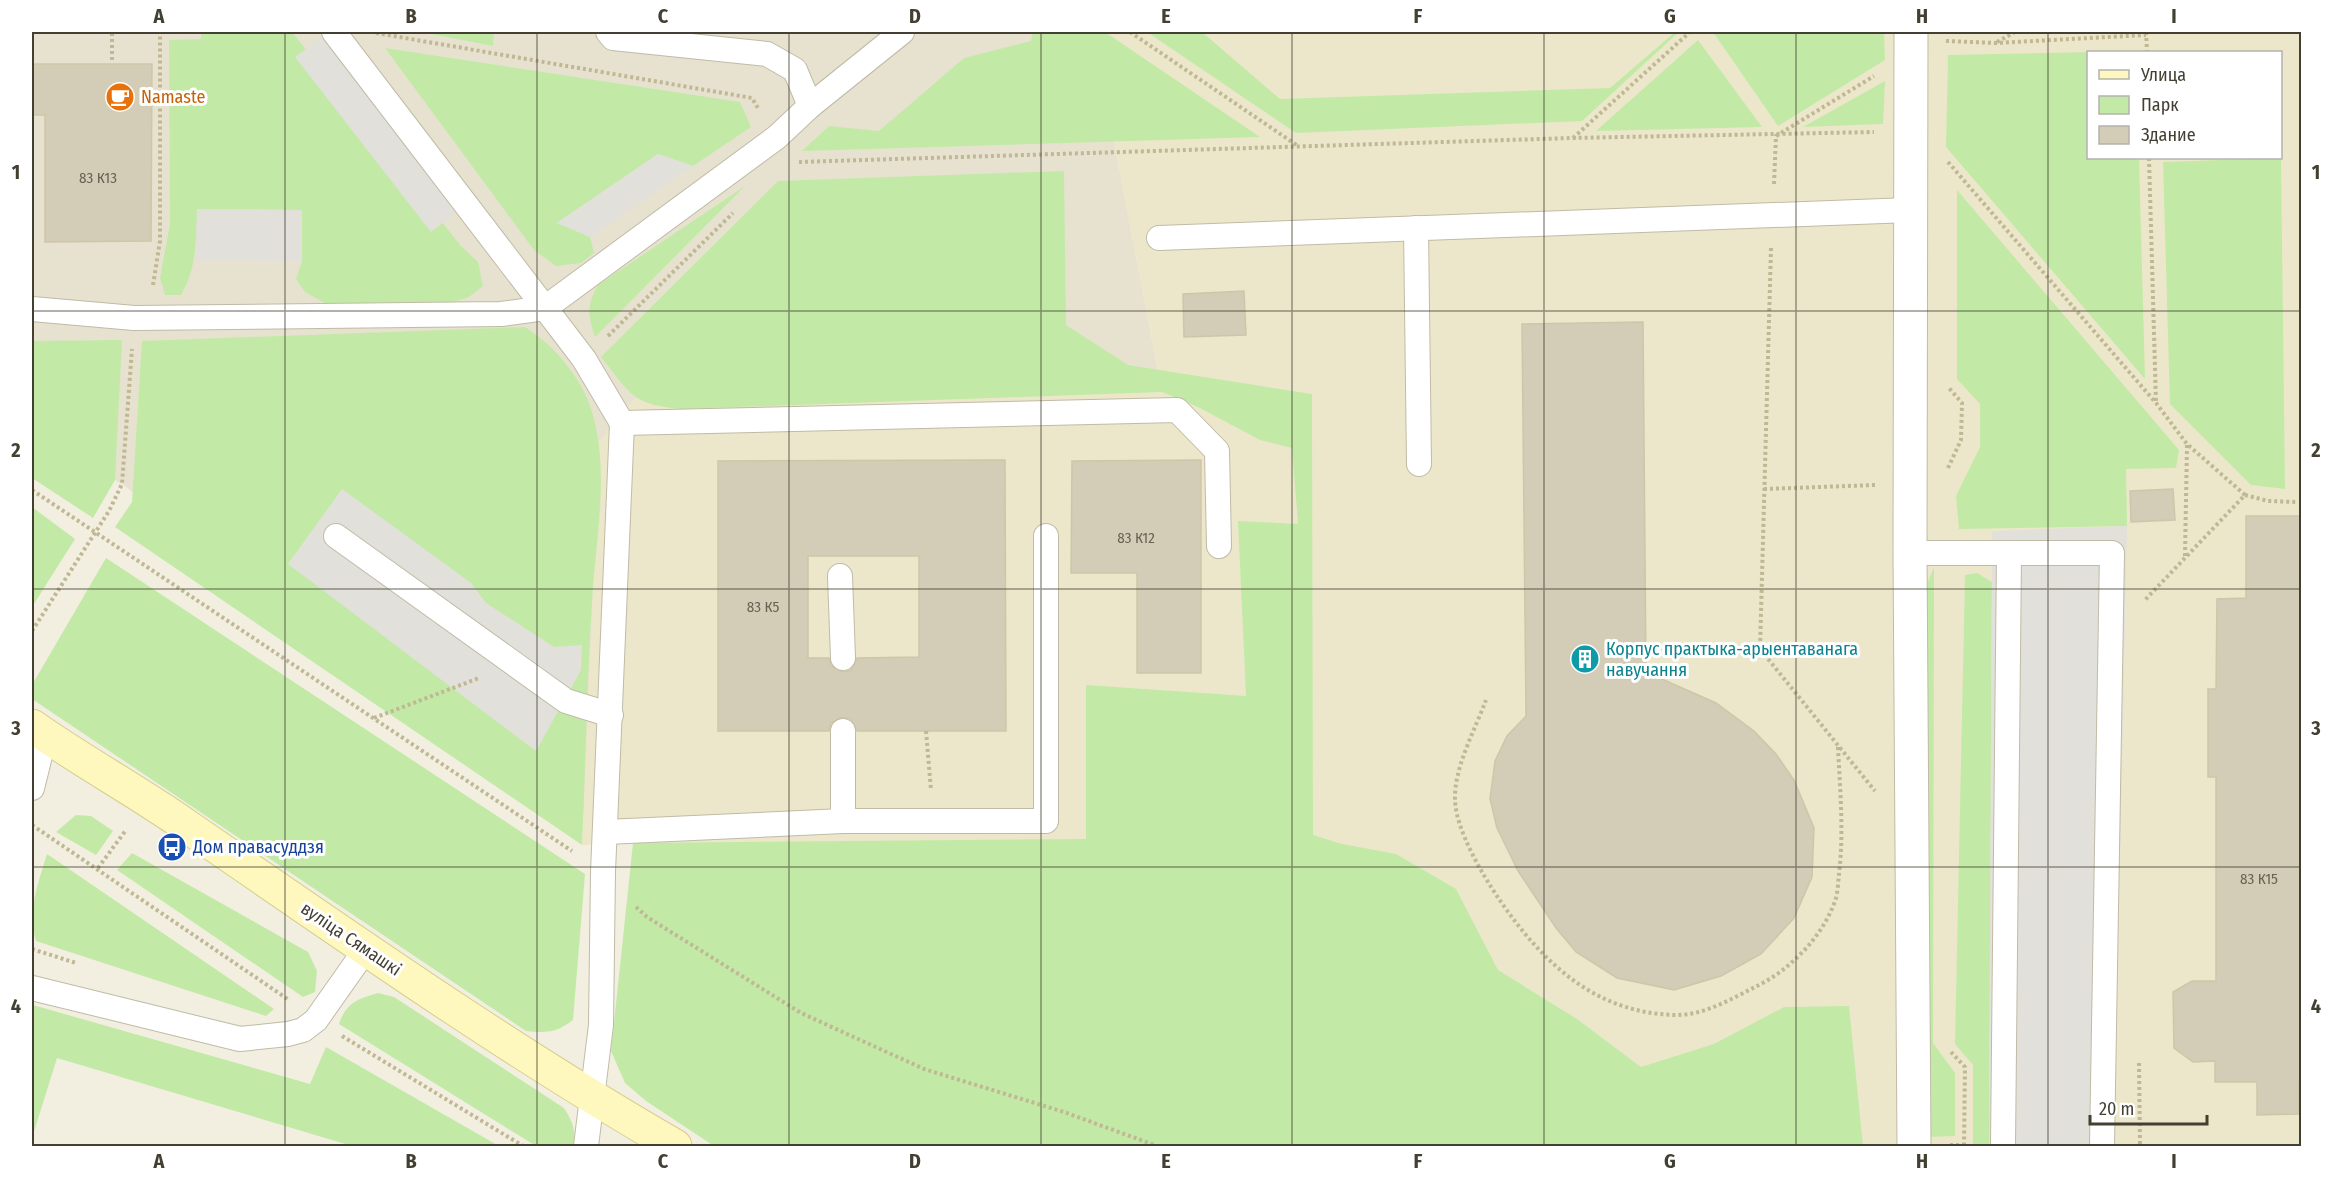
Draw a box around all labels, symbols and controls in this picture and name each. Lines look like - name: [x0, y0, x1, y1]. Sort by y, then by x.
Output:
- text: A: [153, 4, 166, 28]
- text: B: [405, 4, 417, 28]
- text: C: [658, 4, 669, 28]
- text: D: [909, 4, 921, 28]
- text: E: [1161, 4, 1171, 28]
- text: F: [1414, 4, 1423, 28]
- text: G: [1664, 4, 1676, 28]
- text: H: [1916, 4, 1928, 28]
- text: I: [2171, 4, 2177, 28]
- legend: [2087, 51, 2282, 159]
- text: Улица: [2140, 64, 2186, 86]
- cafe icon: Namaste: [104, 81, 136, 113]
- place label: Namaste: [141, 86, 206, 108]
- text: Парк: [2141, 94, 2179, 116]
- text: Здание: [2141, 124, 2196, 146]
- text: 1: [12, 160, 20, 184]
- text: 1: [2312, 160, 2320, 184]
- house number: 83 К13: [79, 169, 117, 187]
- text: 2: [10, 438, 21, 462]
- text: 2: [2310, 438, 2321, 462]
- house number: 83 К12: [1117, 529, 1155, 547]
- house number: 83 К5: [747, 598, 779, 616]
- place label: Корпус практыка-арыентаванага навучання: [1606, 638, 1858, 681]
- building icon: Корпус практыка-арыентаванага навучання: [1569, 643, 1601, 675]
- text: 3: [10, 716, 21, 740]
- text: 3: [2310, 716, 2321, 740]
- bus stop icon: Дом правасуддзя: [156, 831, 188, 863]
- place label: Дом правасуддзя: [192, 836, 324, 858]
- house number: 83 К15: [2240, 870, 2278, 888]
- street label: вуліца Сямашкі: [297, 897, 405, 981]
- text: 4: [11, 994, 21, 1018]
- text: 4: [2311, 994, 2321, 1018]
- scale bar: [2090, 1088, 2207, 1126]
- text: 20 m: [2099, 1098, 2134, 1120]
- text: A: [153, 1149, 166, 1173]
- text: B: [405, 1149, 417, 1173]
- text: C: [658, 1149, 669, 1173]
- text: D: [909, 1149, 921, 1173]
- text: E: [1161, 1149, 1171, 1173]
- text: F: [1414, 1149, 1423, 1173]
- text: G: [1664, 1149, 1676, 1173]
- text: H: [1916, 1149, 1928, 1173]
- text: I: [2171, 1149, 2177, 1173]

